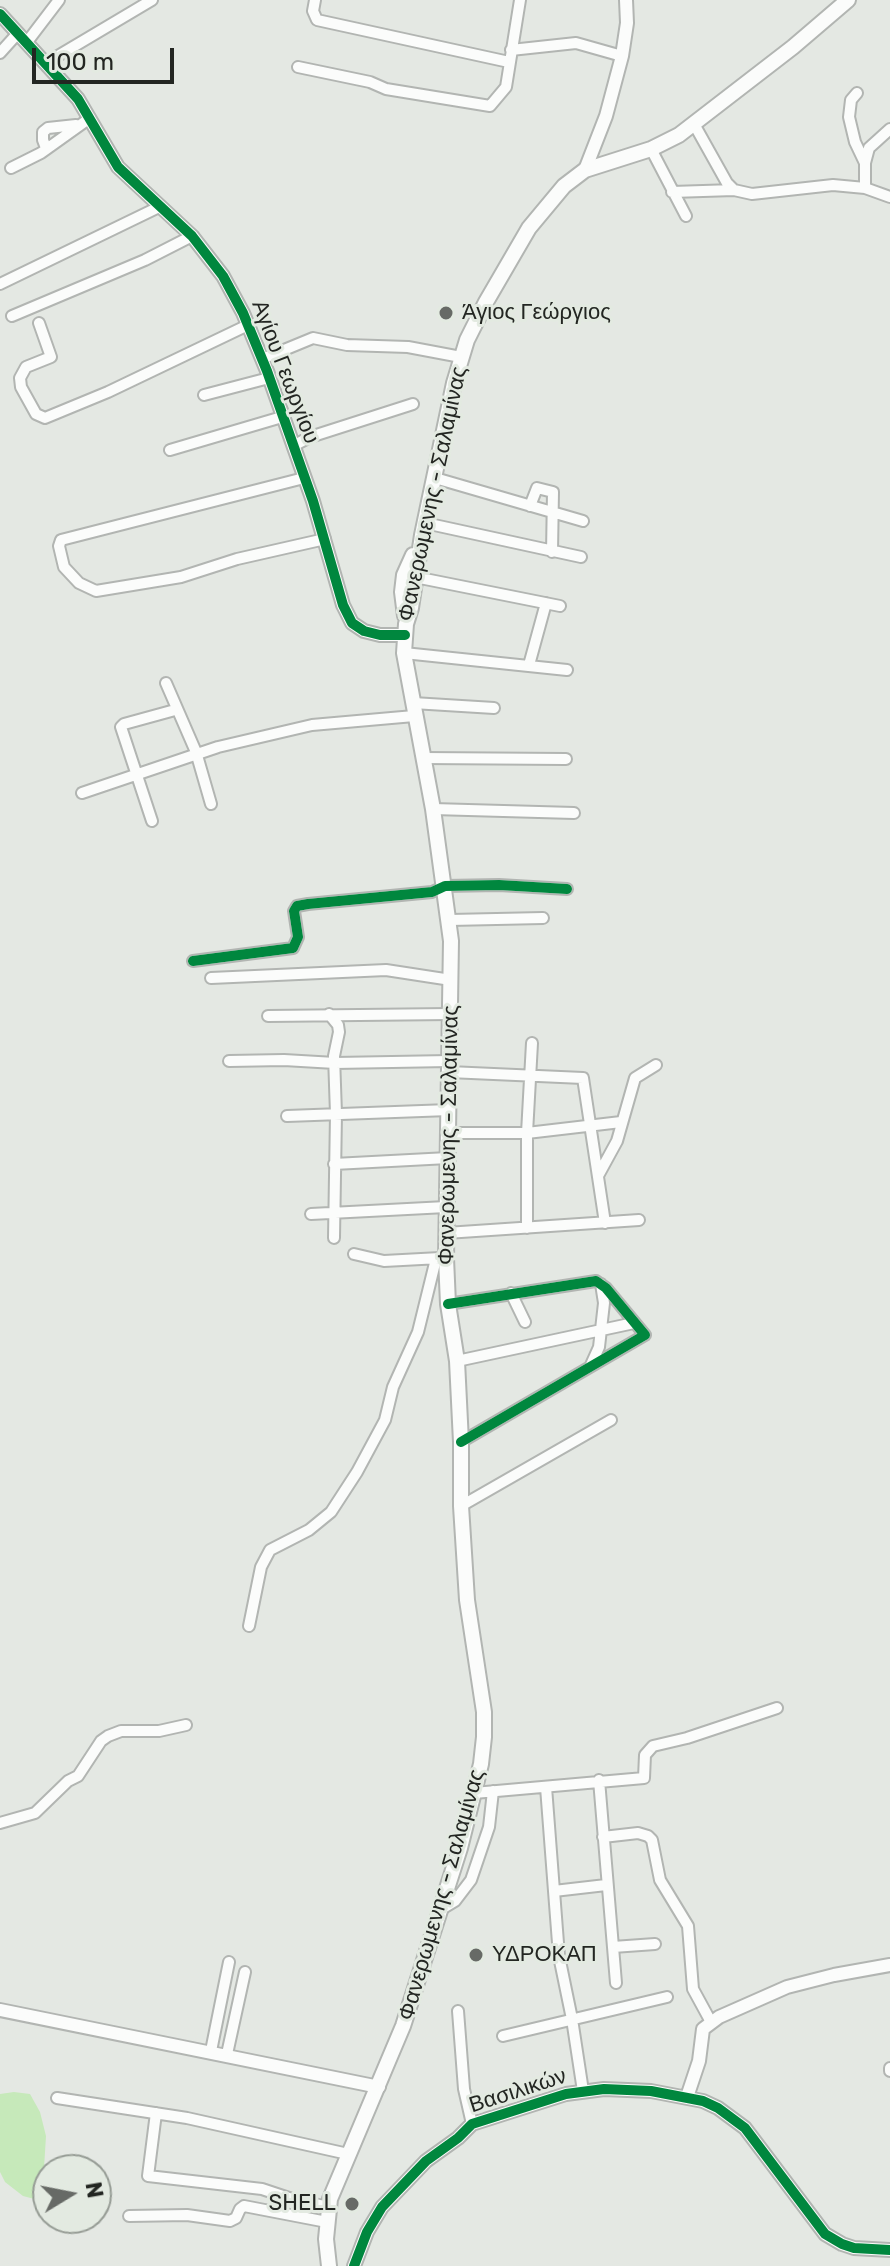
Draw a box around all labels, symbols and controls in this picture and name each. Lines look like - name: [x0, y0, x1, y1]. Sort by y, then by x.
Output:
- scale bar: [36, 32, 178, 82]
- text: 100 m: [46, 48, 114, 76]
- street label: Αγίου Γεωργίου: [246, 297, 324, 447]
- place label: Άγιος Γεώργιος: [462, 300, 611, 326]
- marker: Άγιος Γεώργιος: [437, 304, 455, 322]
- street label: Φανερωμενης - Σαλαμίνας: [393, 364, 473, 624]
- street label: Φανερωμενης - Σαλαμίνας: [434, 1005, 464, 1265]
- street label: Φανερωμενης - Σαλαμίνας: [393, 1766, 491, 2024]
- place label: ΥΔΡΟΚΑΠ: [492, 1942, 597, 1968]
- marker: ΥΔΡΟΚΑΠ: [467, 1946, 485, 1964]
- street label: Βασιλικών: [466, 2063, 570, 2119]
- north arrow: [32, 2154, 112, 2234]
- text: N: [79, 2180, 109, 2200]
- place label: SHELL: [269, 2191, 336, 2217]
- marker: SHELL: [343, 2195, 361, 2213]

